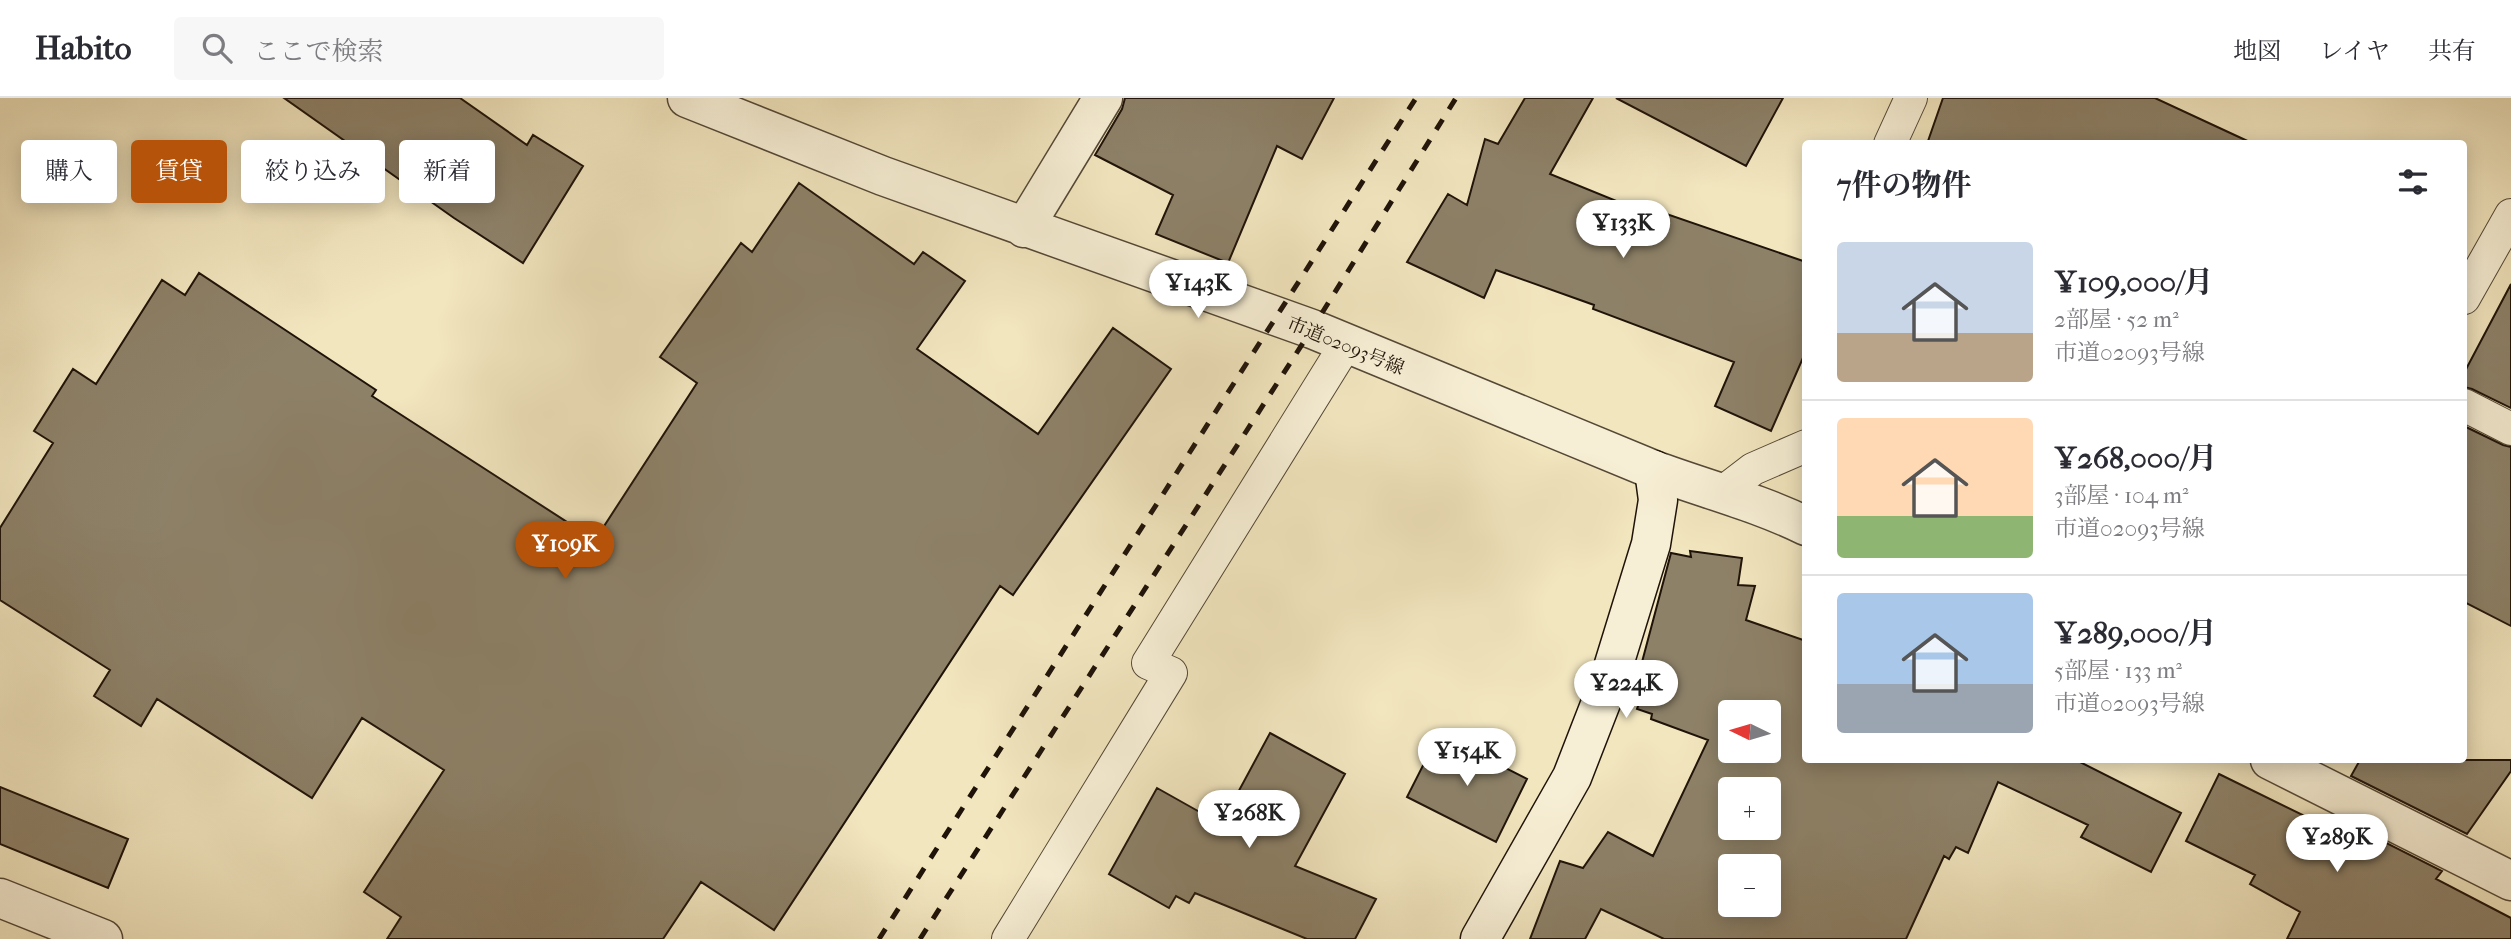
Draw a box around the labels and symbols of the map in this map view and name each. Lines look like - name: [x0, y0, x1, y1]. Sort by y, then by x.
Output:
- pin: ¥133K: [1574, 200, 1672, 260]
- pin: ¥143K: [1149, 260, 1247, 320]
- street label: 市道02093号線: [1284, 312, 1407, 379]
- pin: ¥109K: [516, 522, 614, 581]
- pin: ¥224K: [1577, 660, 1675, 720]
- north arrow: [1718, 700, 1782, 763]
- pin: ¥154K: [1418, 728, 1516, 788]
- pin: ¥268K: [1200, 790, 1298, 850]
- pin: ¥289K: [2288, 814, 2386, 874]

